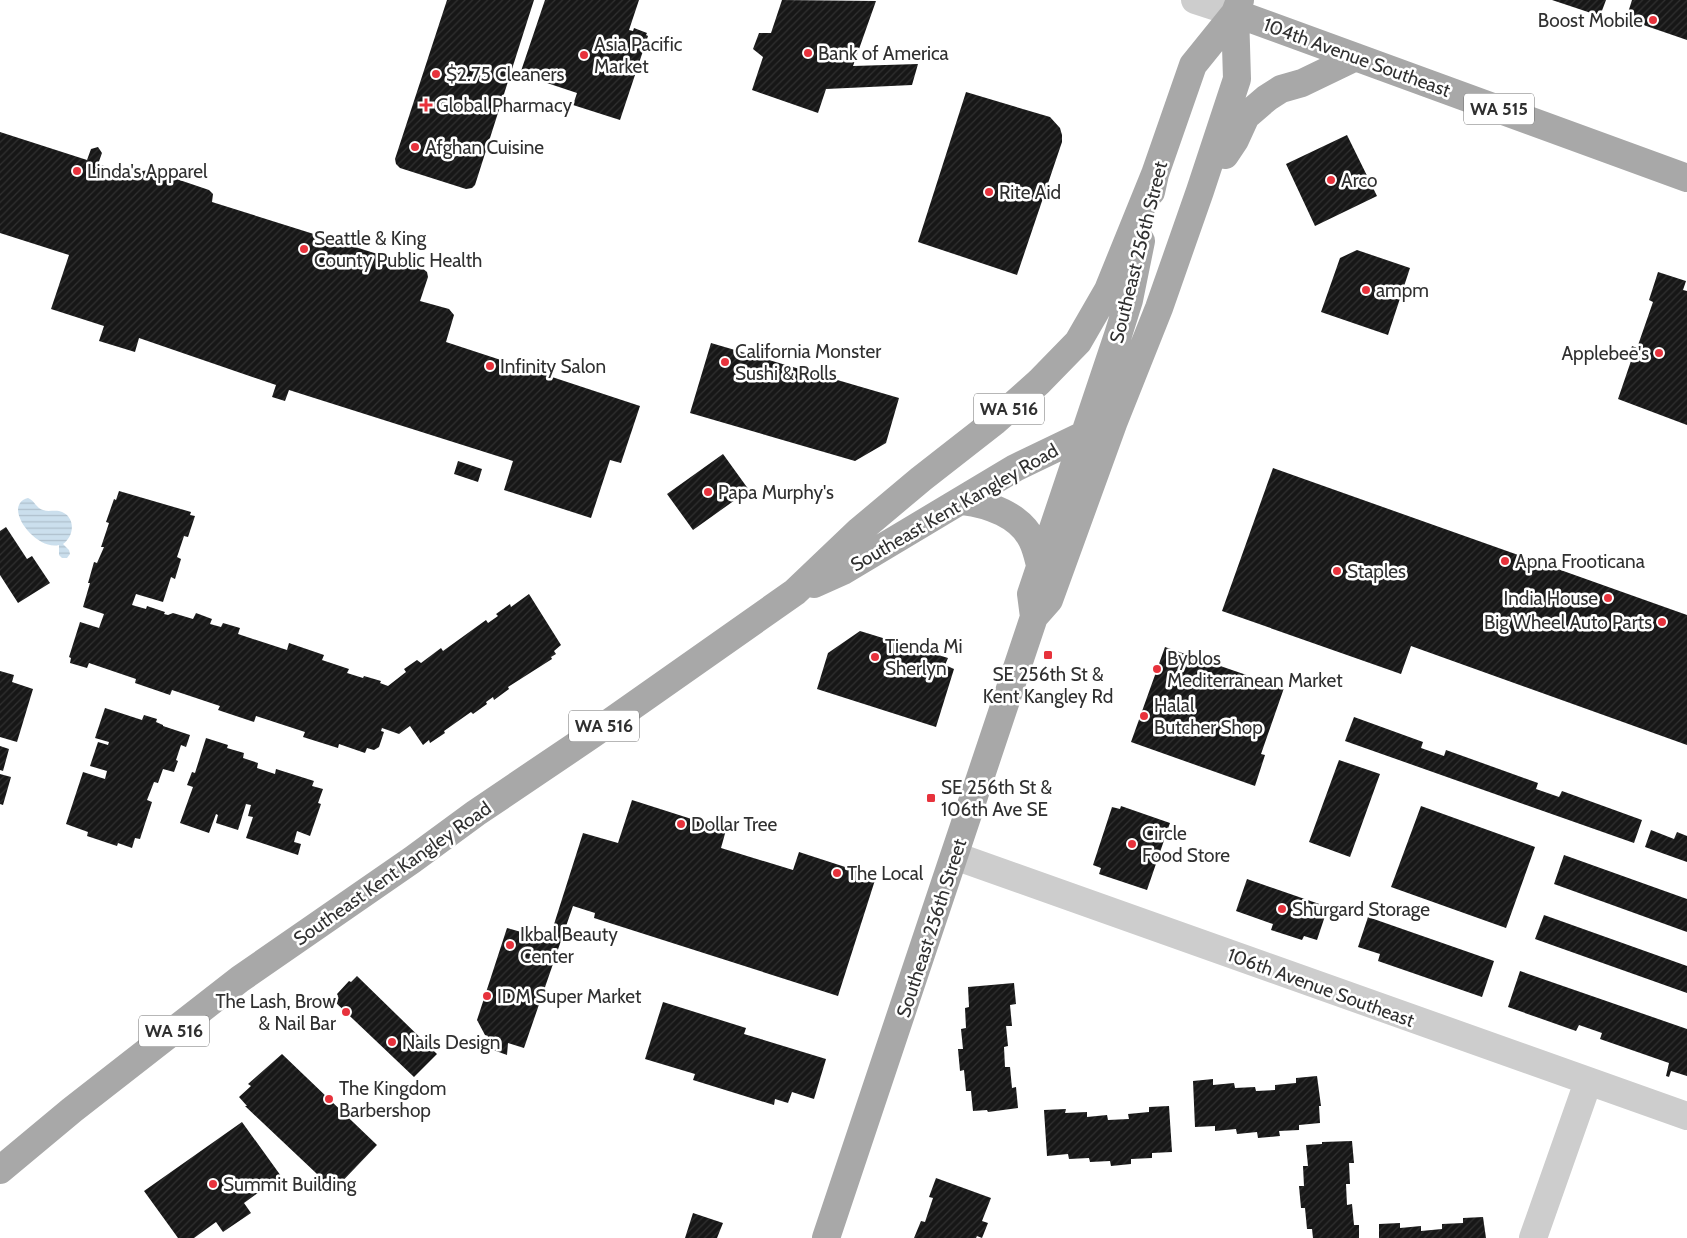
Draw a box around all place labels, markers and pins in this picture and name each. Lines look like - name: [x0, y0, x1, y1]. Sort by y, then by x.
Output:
- place label: Boost Mobile: [1538, 9, 1643, 32]
- marker: Boost Mobile: [1647, 14, 1659, 26]
- place label: Asia Pacific Market: [594, 33, 683, 78]
- place label: Bank of America: [818, 42, 949, 65]
- marker: Bank of America: [802, 47, 814, 59]
- marker: Asia Pacific Market: [578, 49, 590, 61]
- place label: $2.75 Cleaners: [446, 63, 564, 86]
- marker: $2.75 Cleaners: [430, 68, 442, 80]
- place label: Global Pharmacy: [436, 94, 573, 117]
- marker: Global Pharmacy: [420, 99, 432, 111]
- place label: Afghan Cuisine: [425, 136, 544, 159]
- marker: Afghan Cuisine: [409, 141, 421, 153]
- place label: Linda's Apparel: [87, 160, 208, 183]
- marker: Linda's Apparel: [71, 165, 83, 177]
- place label: Arco: [1341, 169, 1377, 192]
- marker: Arco: [1325, 174, 1337, 186]
- place label: Rite Aid: [999, 181, 1061, 204]
- marker: Rite Aid: [983, 186, 995, 198]
- place label: Seattle & King County Public Health: [314, 227, 482, 272]
- marker: Seattle & King County Public Health: [298, 243, 310, 255]
- place label: ampm: [1376, 279, 1429, 302]
- marker: ampm: [1360, 284, 1372, 296]
- place label: California Monster Sushi & Rolls: [735, 340, 881, 385]
- place label: Applebee's: [1561, 342, 1649, 365]
- marker: Applebee's: [1653, 347, 1665, 359]
- place label: Infinity Salon: [500, 355, 606, 378]
- marker: California Monster Sushi & Rolls: [719, 356, 731, 368]
- marker: Infinity Salon: [484, 360, 496, 372]
- place label: Papa Murphy's: [718, 481, 834, 504]
- marker: Papa Murphy's: [702, 486, 714, 498]
- place label: Apna Frooticana: [1515, 550, 1645, 573]
- marker: Apna Frooticana: [1499, 555, 1511, 567]
- place label: Staples: [1347, 560, 1406, 583]
- marker: Staples: [1331, 565, 1343, 577]
- place label: India House: [1504, 587, 1598, 610]
- marker: India House: [1602, 592, 1614, 604]
- place label: Big Wheel Auto Parts: [1484, 611, 1652, 634]
- marker: Big Wheel Auto Parts: [1656, 616, 1668, 628]
- place label: Tienda Mi Sherlyn: [885, 635, 963, 680]
- place label: Byblos Mediterranean Market: [1167, 647, 1343, 692]
- marker: SE 256th St & Kent Kangley Rd: [1042, 649, 1054, 661]
- marker: Tienda Mi Sherlyn: [869, 651, 881, 663]
- place label: SE 256th St & Kent Kangley Rd: [983, 663, 1113, 708]
- marker: Byblos Mediterranean Market: [1151, 663, 1163, 675]
- place label: Halal Butcher Shop: [1154, 694, 1263, 739]
- marker: Halal Butcher Shop: [1138, 710, 1150, 722]
- place label: SE 256th St & 106th Ave SE: [941, 776, 1052, 821]
- marker: SE 256th St & 106th Ave SE: [925, 792, 937, 804]
- place label: Dollar Tree: [691, 813, 777, 836]
- marker: Dollar Tree: [675, 818, 687, 830]
- place label: Circle Food Store: [1142, 822, 1230, 867]
- marker: Circle Food Store: [1126, 838, 1138, 850]
- place label: The Local: [847, 862, 924, 885]
- marker: The Local: [831, 867, 843, 879]
- place label: Shurgard Storage: [1292, 898, 1430, 921]
- marker: Shurgard Storage: [1276, 903, 1288, 915]
- place label: Ikbal Beauty Center: [520, 923, 618, 968]
- marker: Ikbal Beauty Center: [504, 939, 516, 951]
- place label: IDM Super Market: [497, 985, 642, 1008]
- place label: The Lash, Brow & Nail Bar: [215, 990, 336, 1035]
- marker: IDM Super Market: [481, 990, 493, 1002]
- marker: The Lash, Brow & Nail Bar: [340, 1006, 352, 1018]
- place label: Nails Design: [402, 1031, 500, 1054]
- marker: Nails Design: [386, 1036, 398, 1048]
- place label: The Kingdom Barbershop: [339, 1077, 446, 1122]
- marker: The Kingdom Barbershop: [323, 1093, 335, 1105]
- place label: Summit Building: [223, 1173, 357, 1196]
- marker: Summit Building: [207, 1178, 219, 1190]

